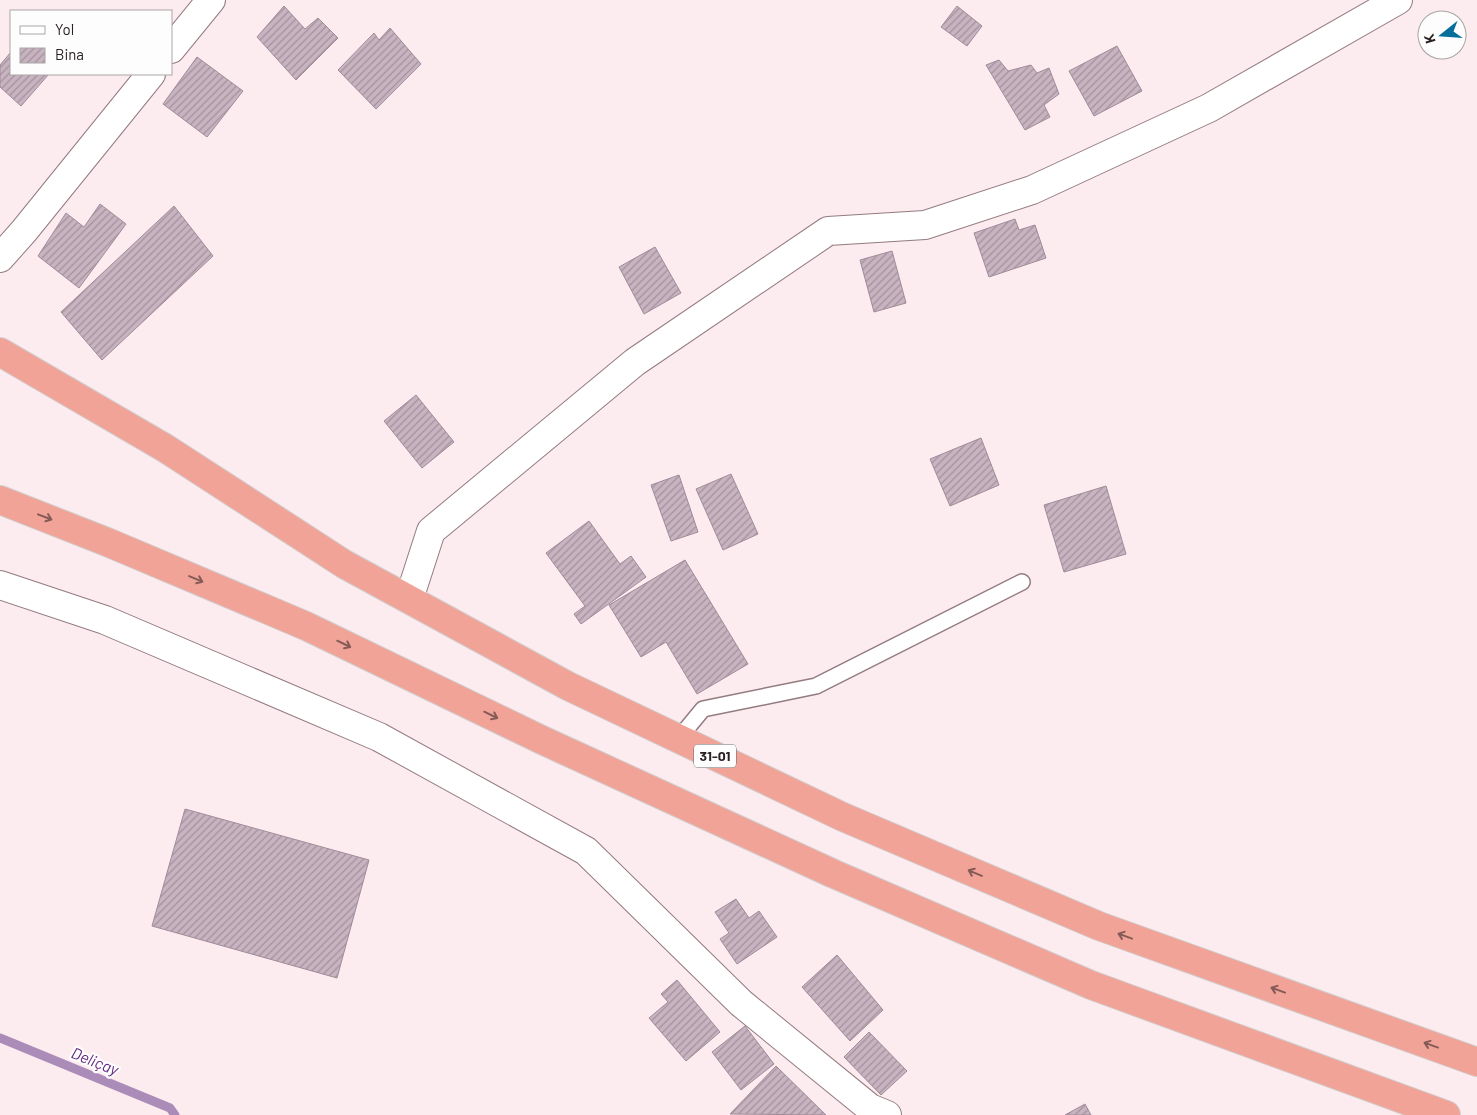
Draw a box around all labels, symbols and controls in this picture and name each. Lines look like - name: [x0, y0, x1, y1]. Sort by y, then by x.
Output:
- legend: [10, 10, 172, 75]
- north arrow: [1417, 10, 1467, 60]
- text: Yol: [55, 20, 74, 38]
- text: K: [1420, 32, 1438, 46]
- text: Bina: [55, 45, 84, 63]
- one-way arrow: [38, 514, 53, 523]
- one-way arrow: [188, 575, 203, 585]
- one-way arrow: [337, 640, 352, 650]
- one-way arrow: [483, 711, 498, 720]
- road number: 31-01: [694, 744, 736, 768]
- one-way arrow: [968, 868, 983, 878]
- one-way arrow: [1118, 931, 1133, 940]
- one-way arrow: [1271, 985, 1286, 994]
- one-way arrow: [1424, 1040, 1439, 1049]
- water label: Deliçay: [69, 1043, 122, 1079]

